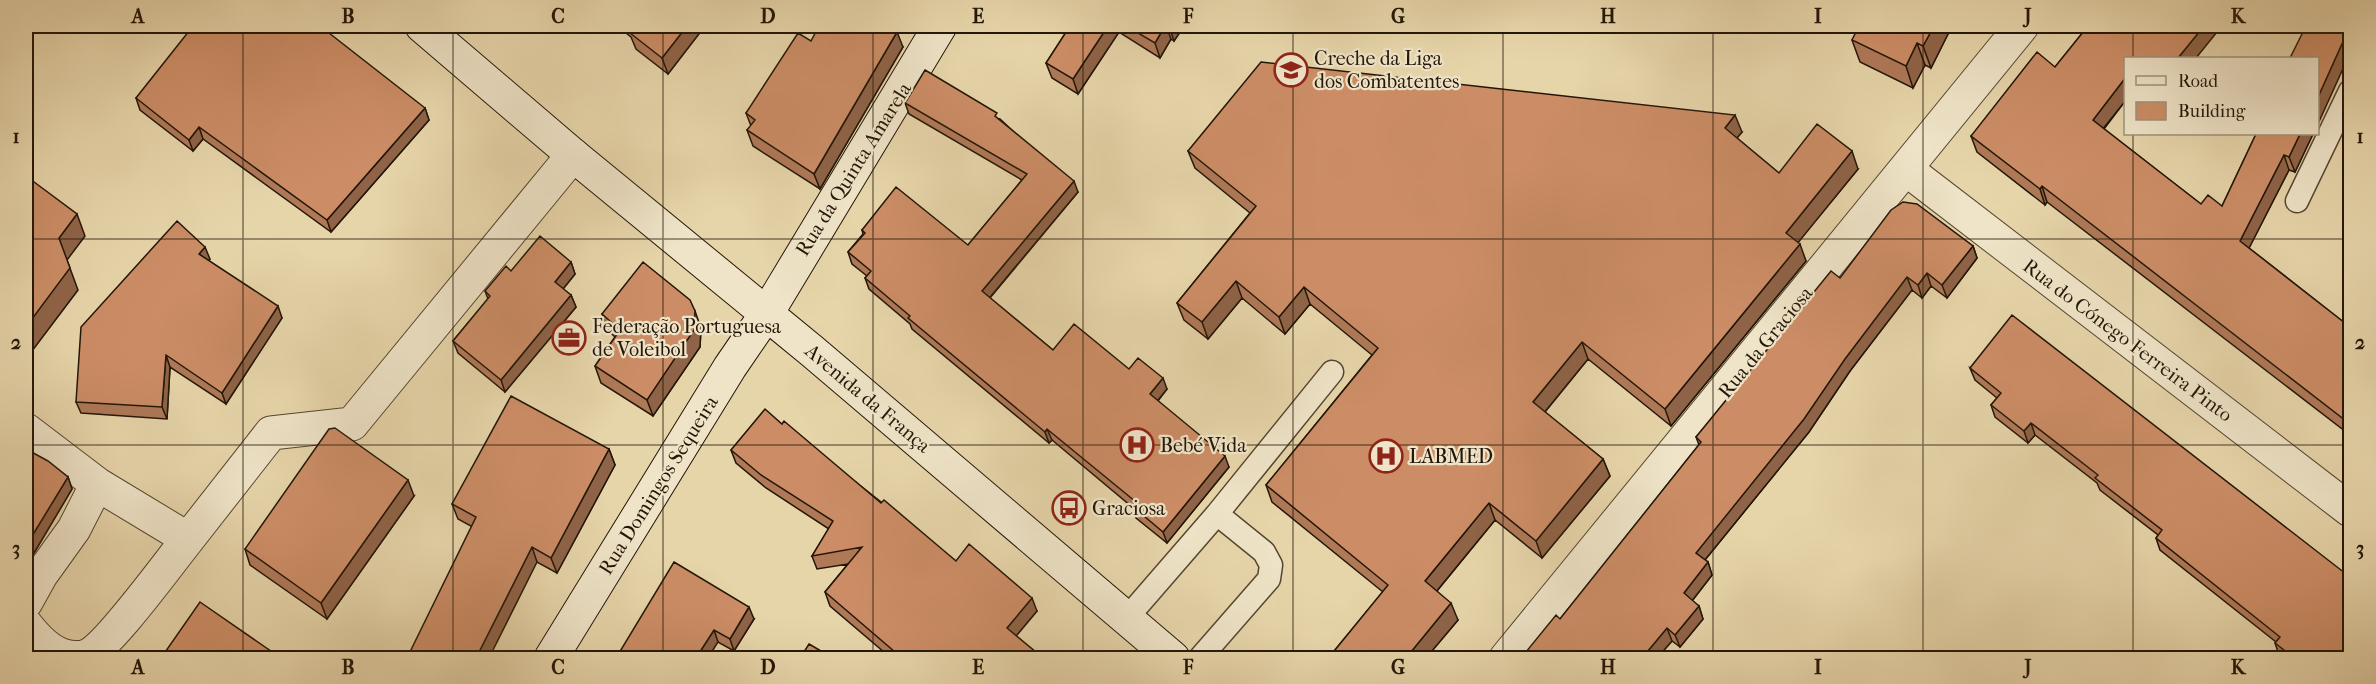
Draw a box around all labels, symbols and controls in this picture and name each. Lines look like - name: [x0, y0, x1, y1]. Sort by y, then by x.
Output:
- text: A: [130, 5, 146, 28]
- text: B: [341, 5, 355, 28]
- text: C: [551, 5, 565, 28]
- text: D: [760, 5, 776, 28]
- text: E: [972, 5, 984, 28]
- text: F: [1182, 5, 1194, 28]
- text: G: [1391, 5, 1405, 28]
- text: H: [1600, 5, 1616, 28]
- text: I: [1814, 5, 1822, 28]
- text: J: [2022, 5, 2032, 28]
- text: K: [2231, 5, 2247, 28]
- place label: Creche da Liga dos Combatentes: [1314, 47, 1459, 93]
- school or university icon: Creche da Liga dos Combatentes: [1273, 52, 1309, 88]
- legend: [2124, 57, 2319, 135]
- text: Road: [2178, 71, 2218, 92]
- street label: Rua da Quinta Amarela: [791, 78, 917, 260]
- text: Building: [2178, 101, 2246, 122]
- text: 1: [12, 125, 20, 148]
- text: 1: [2356, 125, 2364, 148]
- street label: Rua do Cónego Ferreira Pinto: [2018, 254, 2237, 427]
- street label: Rua da Graciosa: [1713, 281, 1818, 403]
- place label: Federação Portuguesa de Voleibol: [592, 315, 782, 361]
- office icon: Federação Portuguesa de Voleibol: [551, 320, 587, 356]
- text: 2: [11, 331, 21, 354]
- text: 2: [2355, 331, 2365, 354]
- street label: Avenida da França: [800, 339, 936, 458]
- street label: Rua Domingos Sequeira: [594, 391, 723, 579]
- hospital icon: Bebé Vida: [1119, 427, 1155, 463]
- place label: Bebé Vida: [1160, 434, 1247, 457]
- hospital icon: LABMED: [1368, 438, 1404, 474]
- place label: LABMED: [1409, 445, 1493, 468]
- bus stop icon: Graciosa: [1051, 490, 1087, 526]
- place label: Graciosa: [1092, 497, 1166, 520]
- text: 3: [12, 537, 20, 560]
- text: 3: [2356, 537, 2364, 560]
- text: A: [130, 656, 146, 679]
- text: B: [341, 656, 355, 679]
- text: C: [551, 656, 565, 679]
- text: D: [760, 656, 776, 679]
- text: E: [972, 656, 984, 679]
- text: F: [1182, 656, 1194, 679]
- text: G: [1391, 656, 1405, 679]
- text: H: [1600, 656, 1616, 679]
- text: I: [1814, 656, 1822, 679]
- text: J: [2022, 656, 2032, 679]
- text: K: [2231, 656, 2247, 679]

